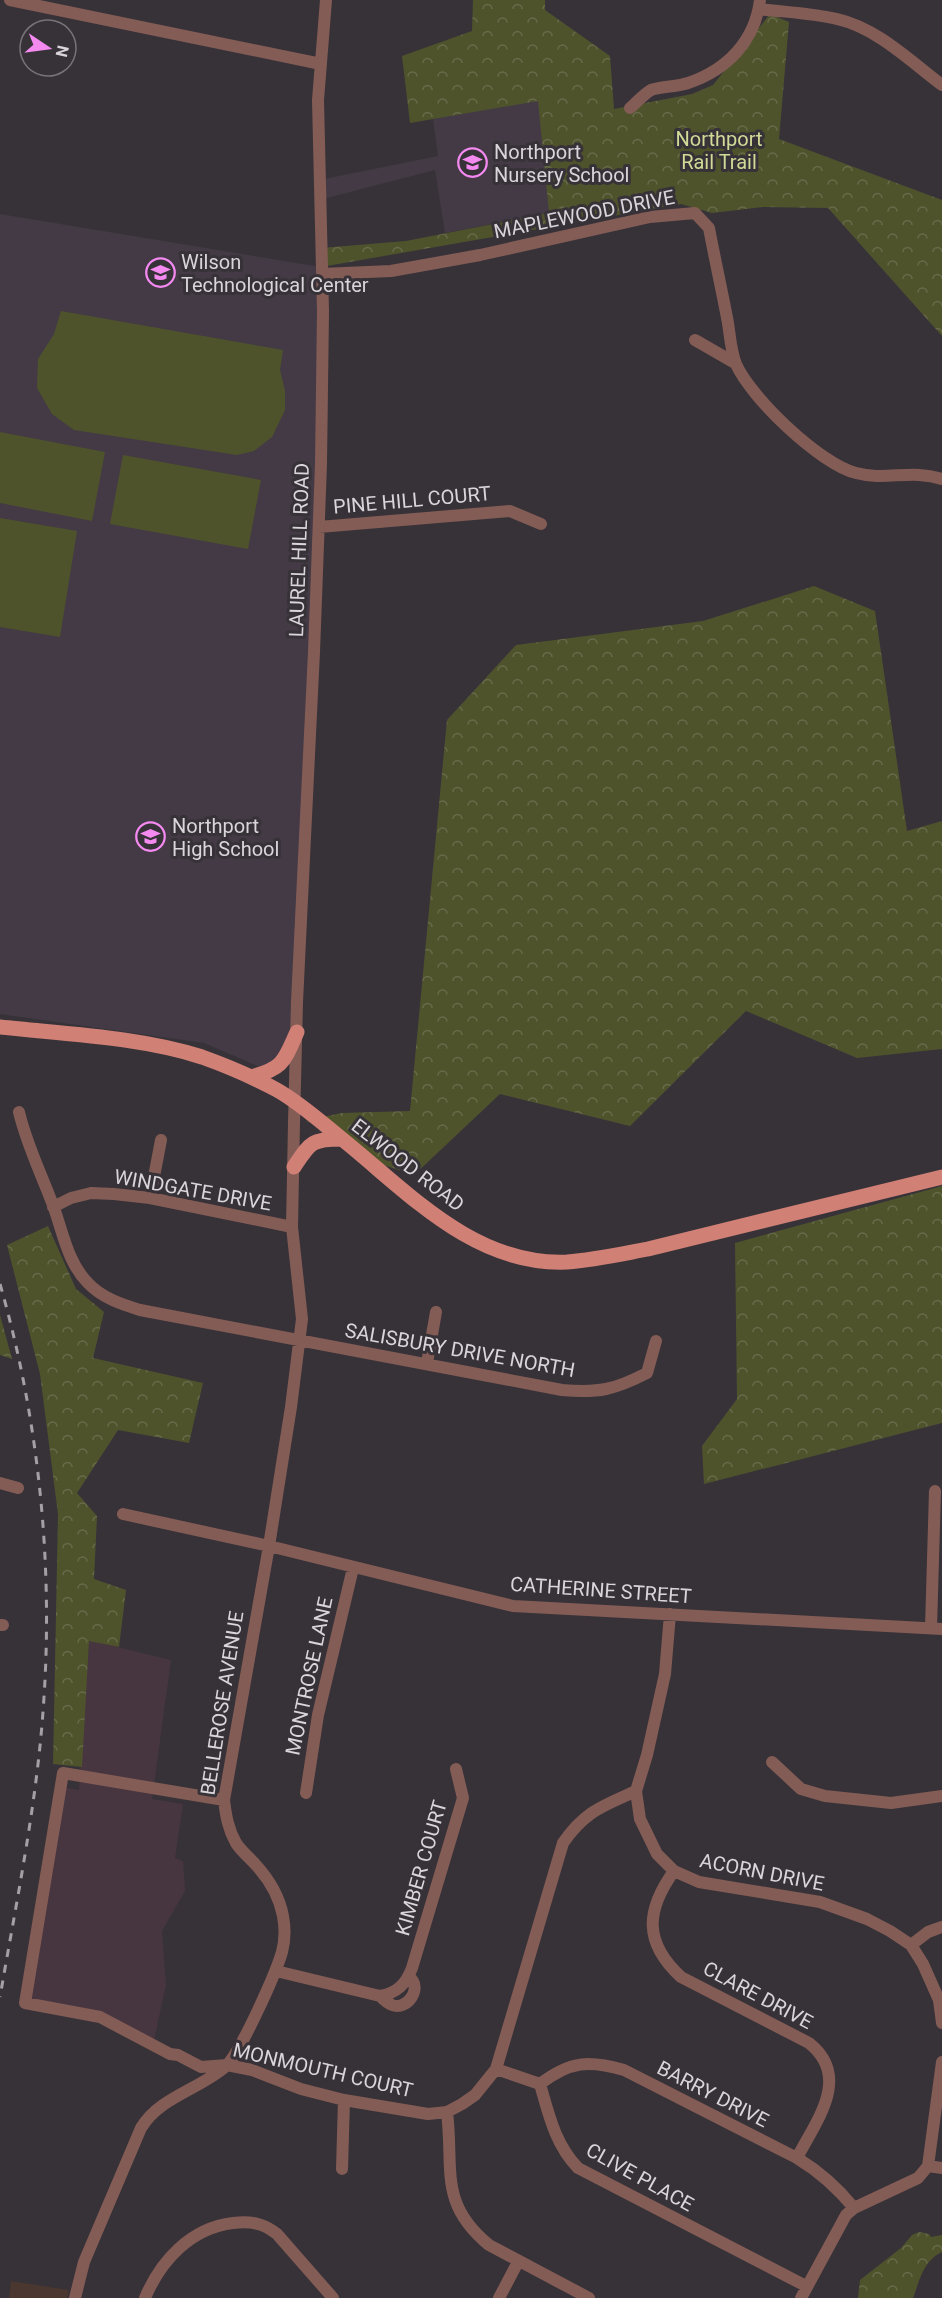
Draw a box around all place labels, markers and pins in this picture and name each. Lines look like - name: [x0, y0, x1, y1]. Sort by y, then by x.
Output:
- place label: Northport Nursery School: [494, 140, 629, 187]
- school or university icon: Northport Nursery School: [457, 147, 489, 179]
- place label: Wilson Technological Center: [181, 250, 369, 297]
- school or university icon: Wilson Technological Center: [144, 257, 176, 289]
- place label: Northport High School: [172, 814, 279, 861]
- school or university icon: Northport High School: [135, 821, 167, 853]

